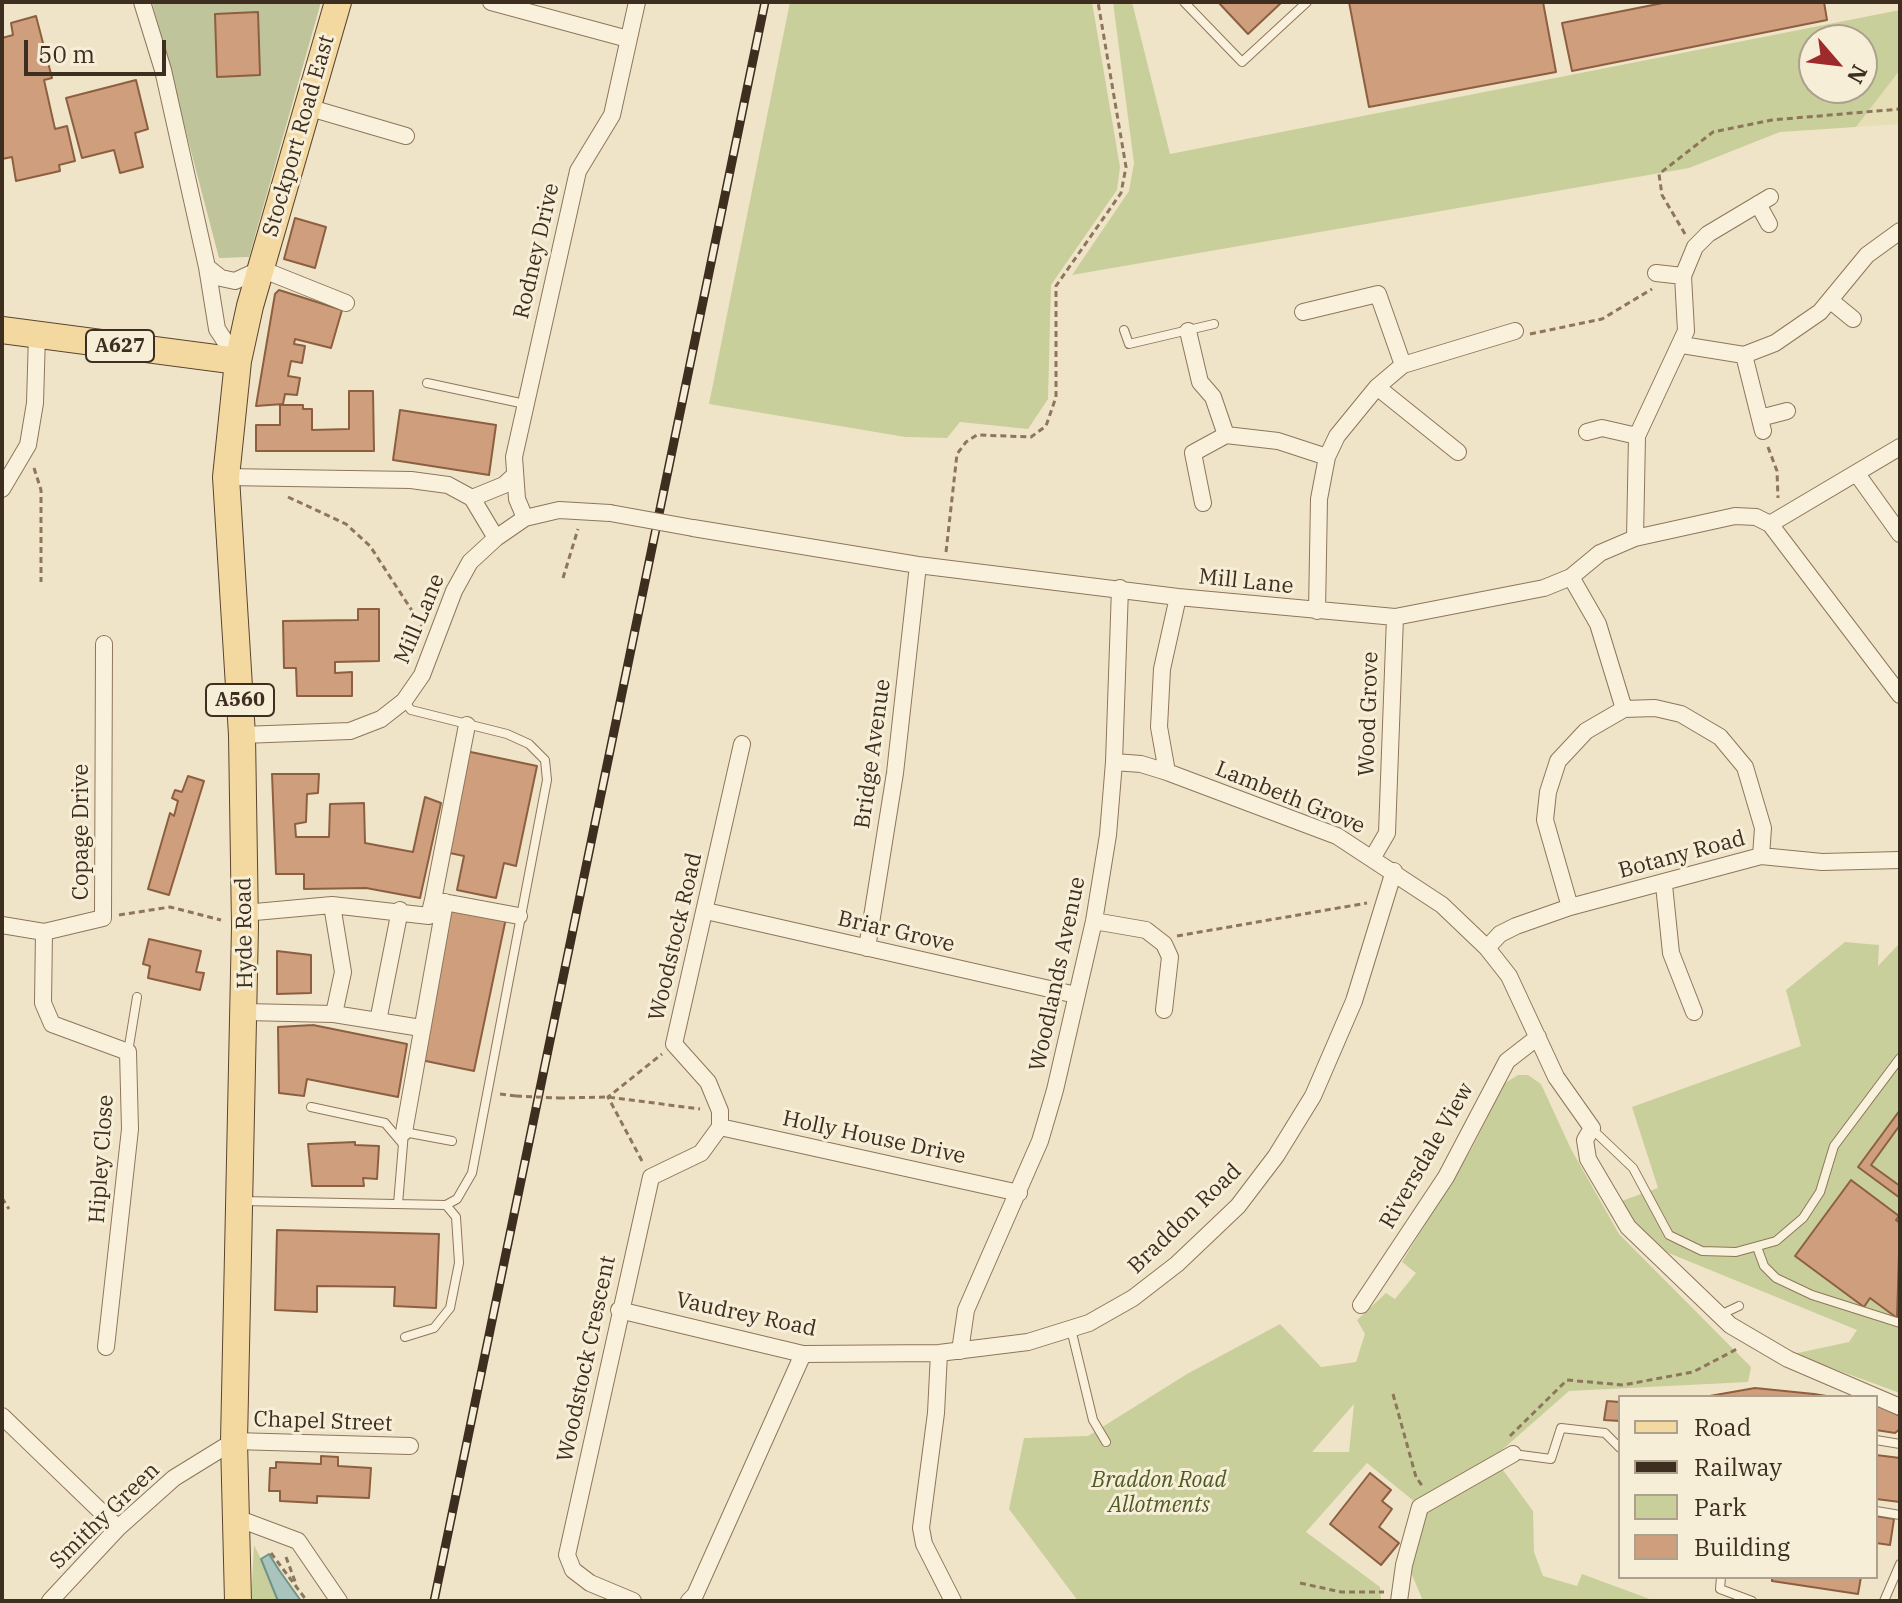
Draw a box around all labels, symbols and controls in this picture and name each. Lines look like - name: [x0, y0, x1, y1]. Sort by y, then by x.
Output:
- scale bar: [28, 24, 170, 74]
- north arrow: [1798, 24, 1878, 104]
- street label: Stockport Road East: [258, 32, 340, 240]
- text: 50 m: [38, 38, 95, 70]
- text: N: [1841, 60, 1875, 89]
- street label: Rodney Drive: [509, 181, 565, 321]
- road number: A627: [86, 330, 154, 362]
- street label: Mill Lane: [1197, 564, 1295, 600]
- street label: Mill Lane: [389, 570, 451, 668]
- street label: Wood Grove: [1354, 651, 1384, 777]
- street label: Bridge Avenue: [849, 677, 897, 831]
- road number: A560: [206, 684, 274, 716]
- street label: Lambeth Grove: [1211, 756, 1369, 840]
- street label: Copage Drive: [69, 764, 95, 900]
- street label: Botany Road: [1616, 825, 1748, 885]
- street label: Woodstock Road: [644, 850, 708, 1024]
- street label: Woodlands Avenue: [1024, 874, 1092, 1074]
- street label: Hyde Road: [231, 877, 259, 989]
- street label: Briar Grove: [835, 906, 957, 958]
- street label: Riversdale View: [1374, 1078, 1480, 1234]
- street label: Hipley Close: [84, 1094, 120, 1224]
- street label: Holly House Drive: [780, 1106, 968, 1170]
- street label: Braddon Road: [1123, 1158, 1247, 1280]
- street label: Woodstock Crescent: [552, 1253, 622, 1465]
- street label: Vaudrey Road: [673, 1287, 819, 1343]
- legend: [1618, 1395, 1878, 1579]
- street label: Chapel Street: [253, 1406, 393, 1438]
- text: Road: [1694, 1411, 1751, 1443]
- text: Railway: [1694, 1451, 1782, 1483]
- street label: Smithy Green: [45, 1457, 165, 1575]
- park label: Braddon Road Allotments: [1092, 1468, 1226, 1520]
- text: Park: [1694, 1491, 1746, 1523]
- text: Building: [1694, 1531, 1790, 1563]

